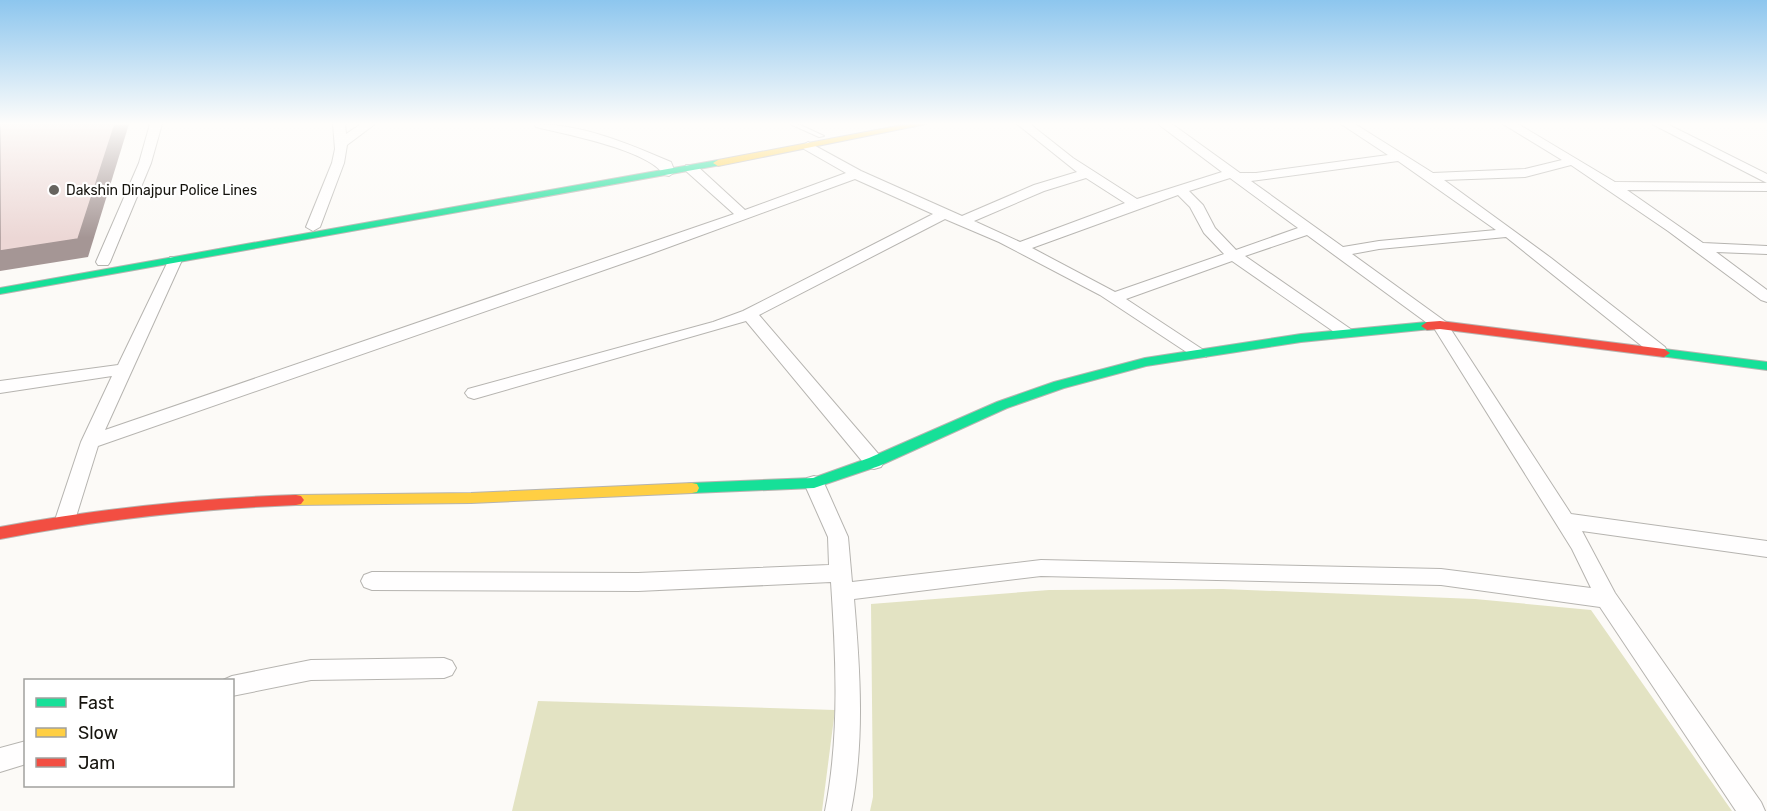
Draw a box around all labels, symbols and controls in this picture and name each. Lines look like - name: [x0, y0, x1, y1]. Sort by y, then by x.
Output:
- place label: Dakshin Dinajpur Police Lines: [66, 182, 257, 199]
- marker: Dakshin Dinajpur Police Lines: [47, 183, 61, 197]
- legend: [24, 679, 234, 787]
- text: Fast: [78, 692, 114, 714]
- text: Slow: [78, 722, 118, 744]
- text: Jam: [78, 752, 115, 774]

